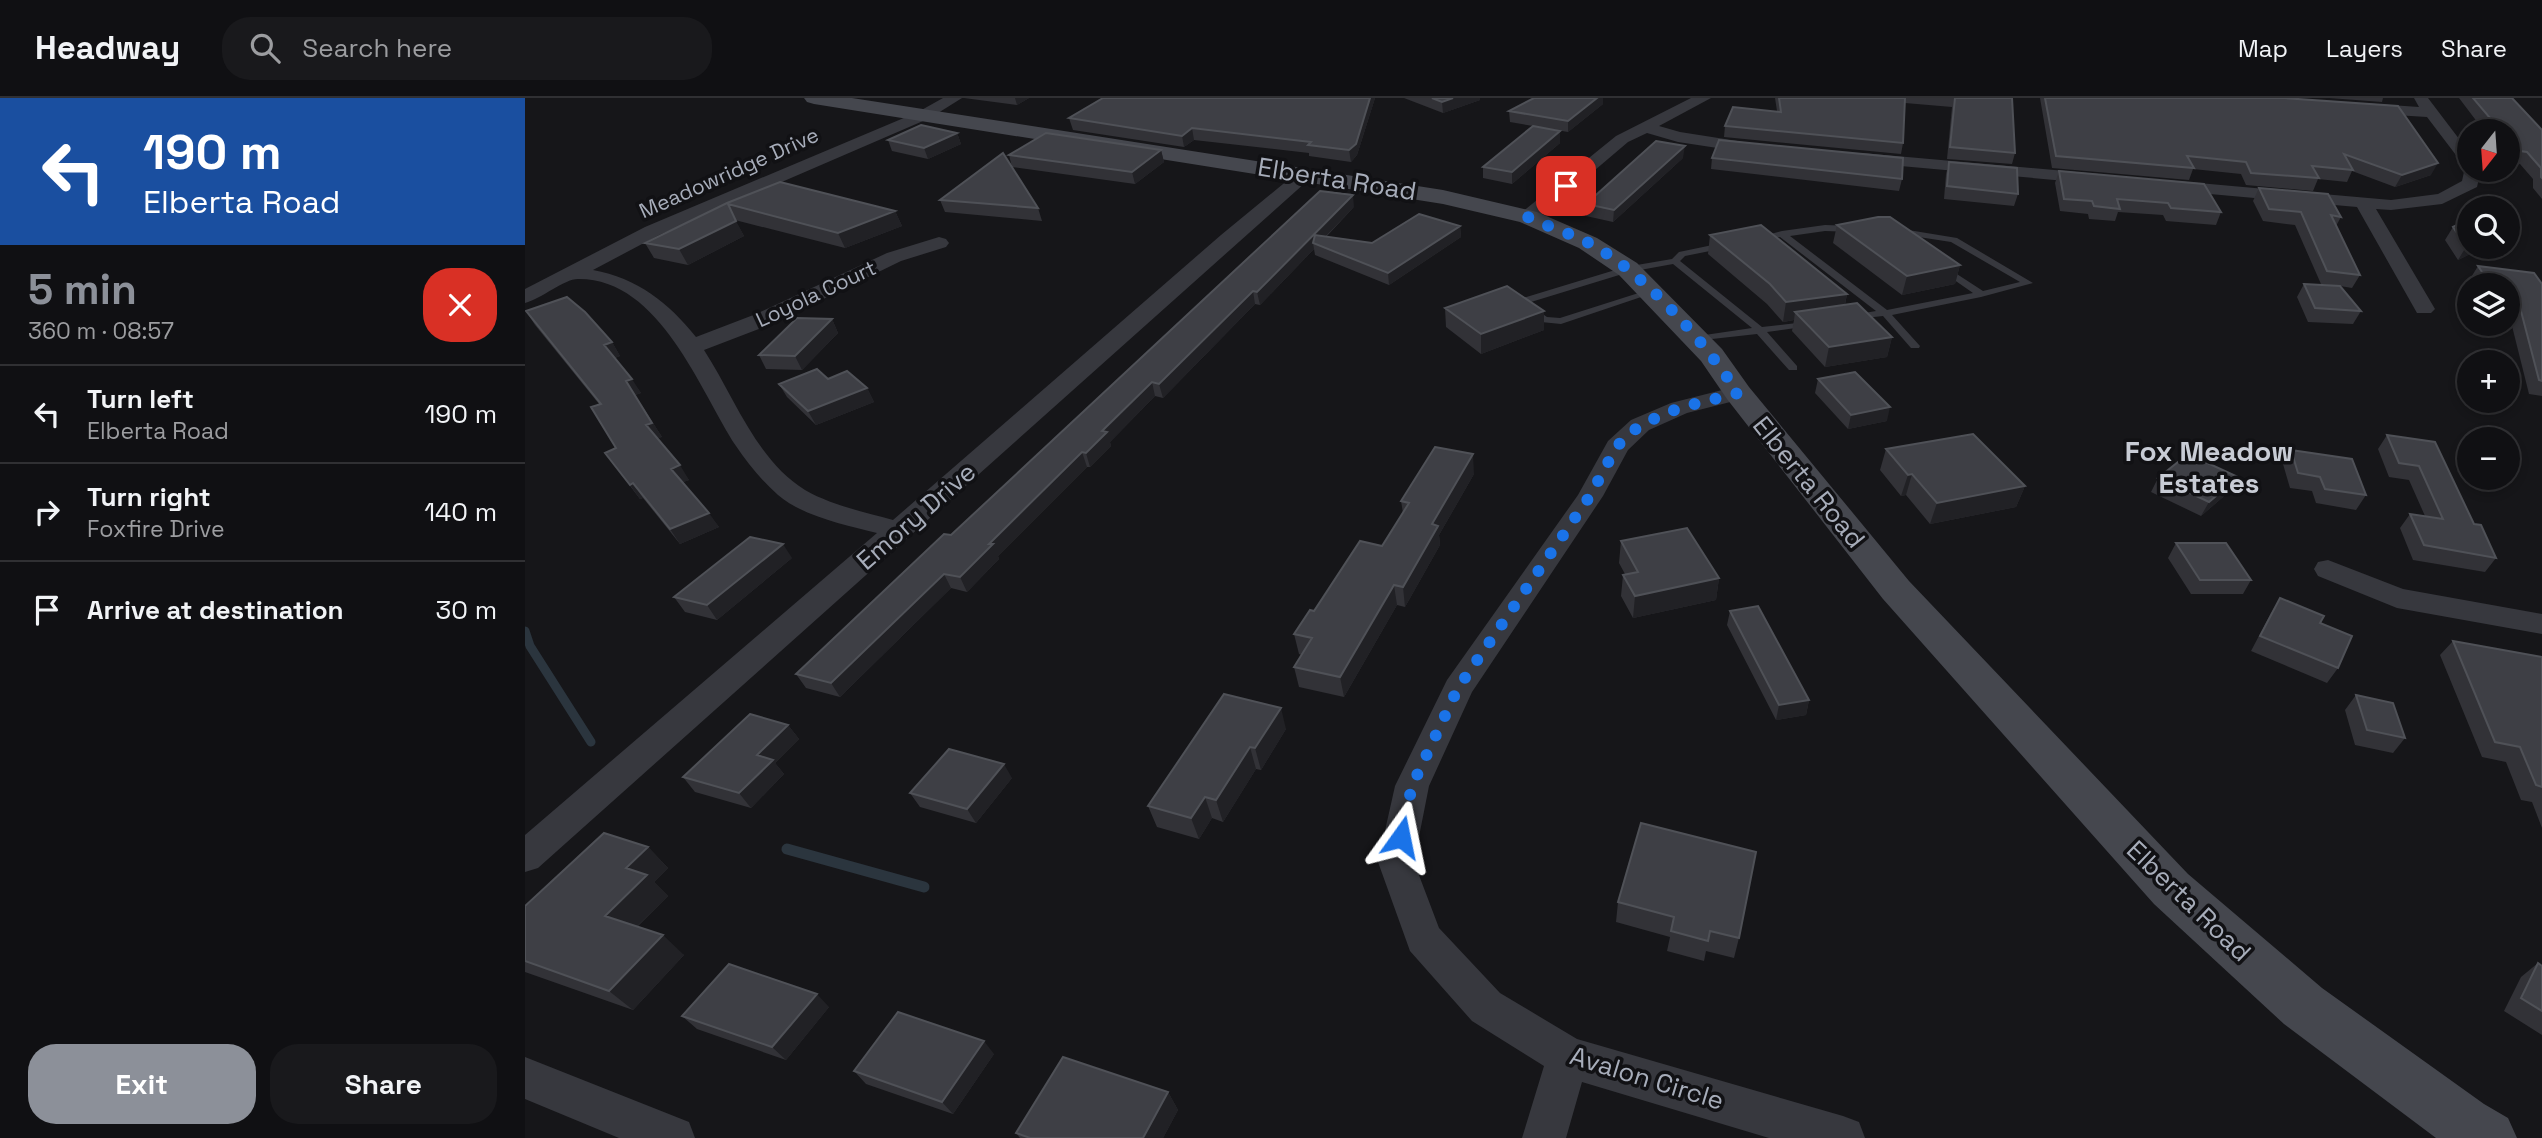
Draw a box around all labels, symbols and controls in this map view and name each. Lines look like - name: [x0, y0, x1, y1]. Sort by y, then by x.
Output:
- search box: [222, 17, 712, 80]
- text: Headway: [35, 27, 180, 69]
- icon: search: [246, 29, 284, 67]
- text: Search here: [302, 31, 452, 65]
- text: Map: [2238, 33, 2288, 64]
- text: Layers: [2326, 33, 2403, 64]
- text: Share: [2441, 33, 2507, 64]
- north arrow: [2457, 119, 2520, 182]
- map controls: [2457, 119, 2520, 490]
- text: 190 m: [143, 121, 281, 183]
- street label: Meadowridge Drive: [635, 121, 823, 224]
- icon: left: [28, 126, 119, 217]
- street label: Elberta Road: [1255, 150, 1419, 208]
- pin: [1536, 156, 1596, 216]
- icon: arrive: [1547, 167, 1585, 205]
- text: Elberta Road: [143, 182, 340, 222]
- button: search: [2457, 196, 2520, 259]
- street label: Loyola Court: [751, 254, 880, 333]
- text: 5 min: [28, 263, 137, 316]
- button: close: [423, 268, 497, 342]
- button: layers: [2457, 273, 2520, 336]
- text: 360 m · 08:57: [28, 316, 174, 346]
- button: +: [2457, 350, 2520, 413]
- text: Turn left: [87, 382, 194, 416]
- icon: left: [28, 395, 66, 433]
- text: 190 m: [425, 397, 497, 431]
- street label: Elberta Road: [1745, 409, 1873, 555]
- text: Elberta Road: [87, 416, 229, 446]
- button: −: [2457, 427, 2520, 490]
- district label: Fox Meadow Estates: [2125, 433, 2293, 501]
- street label: Emory Drive: [849, 455, 983, 577]
- text: Turn right: [87, 480, 211, 514]
- icon: right: [28, 493, 66, 531]
- text: 140 m: [424, 495, 497, 529]
- text: Foxfire Drive: [87, 514, 225, 544]
- icon: arrive: [28, 591, 66, 629]
- text: Arrive at destination: [87, 593, 344, 627]
- text: 30 m: [436, 593, 497, 627]
- position arrow: [1364, 800, 1438, 874]
- street label: Elberta Road: [2120, 833, 2258, 969]
- street label: Avalon Circle: [1566, 1038, 1728, 1118]
- button: Exit: [28, 1044, 256, 1124]
- button: Share: [270, 1044, 497, 1124]

